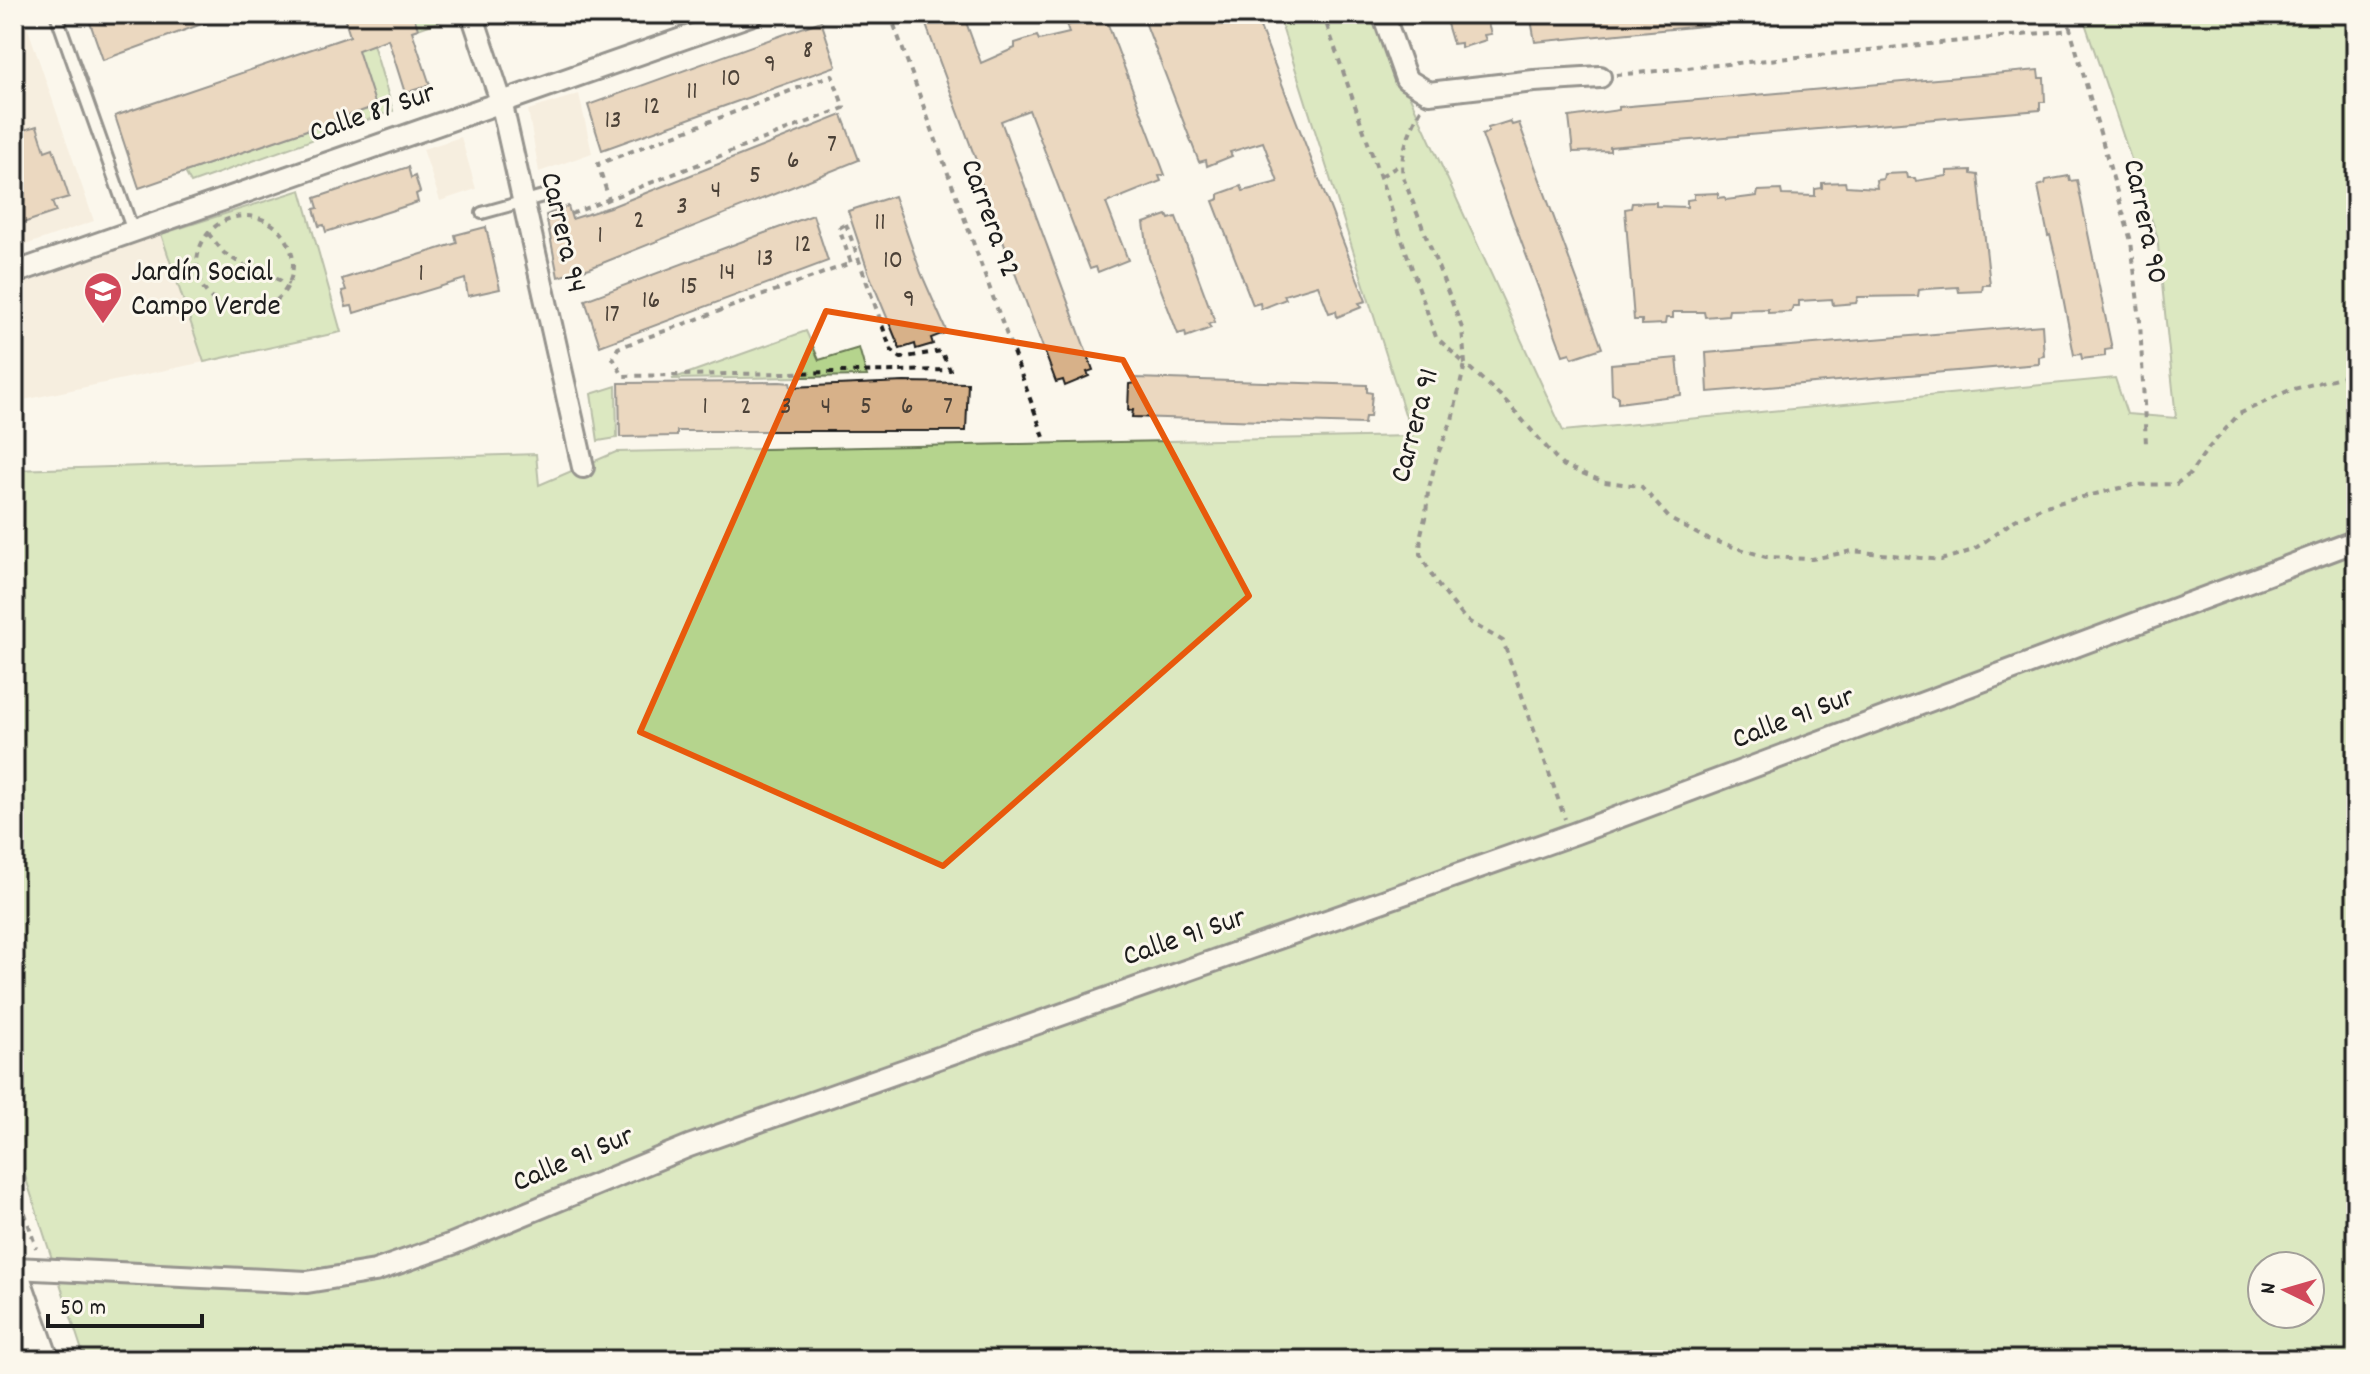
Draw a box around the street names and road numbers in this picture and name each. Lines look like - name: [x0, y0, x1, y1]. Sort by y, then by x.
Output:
- street label: Calle 87 Sur: [304, 73, 442, 157]
- street label: Carrera 92: [947, 154, 1029, 284]
- street label: Carrera 90: [2109, 156, 2177, 288]
- street label: Carrera 94: [526, 168, 596, 298]
- street label: Carrera 91: [1381, 364, 1453, 488]
- street label: Calle 91 Sur: [1727, 677, 1861, 763]
- street label: Calle 91 Sur: [1118, 898, 1252, 980]
- street label: Calle 91 Sur: [507, 1116, 641, 1206]

